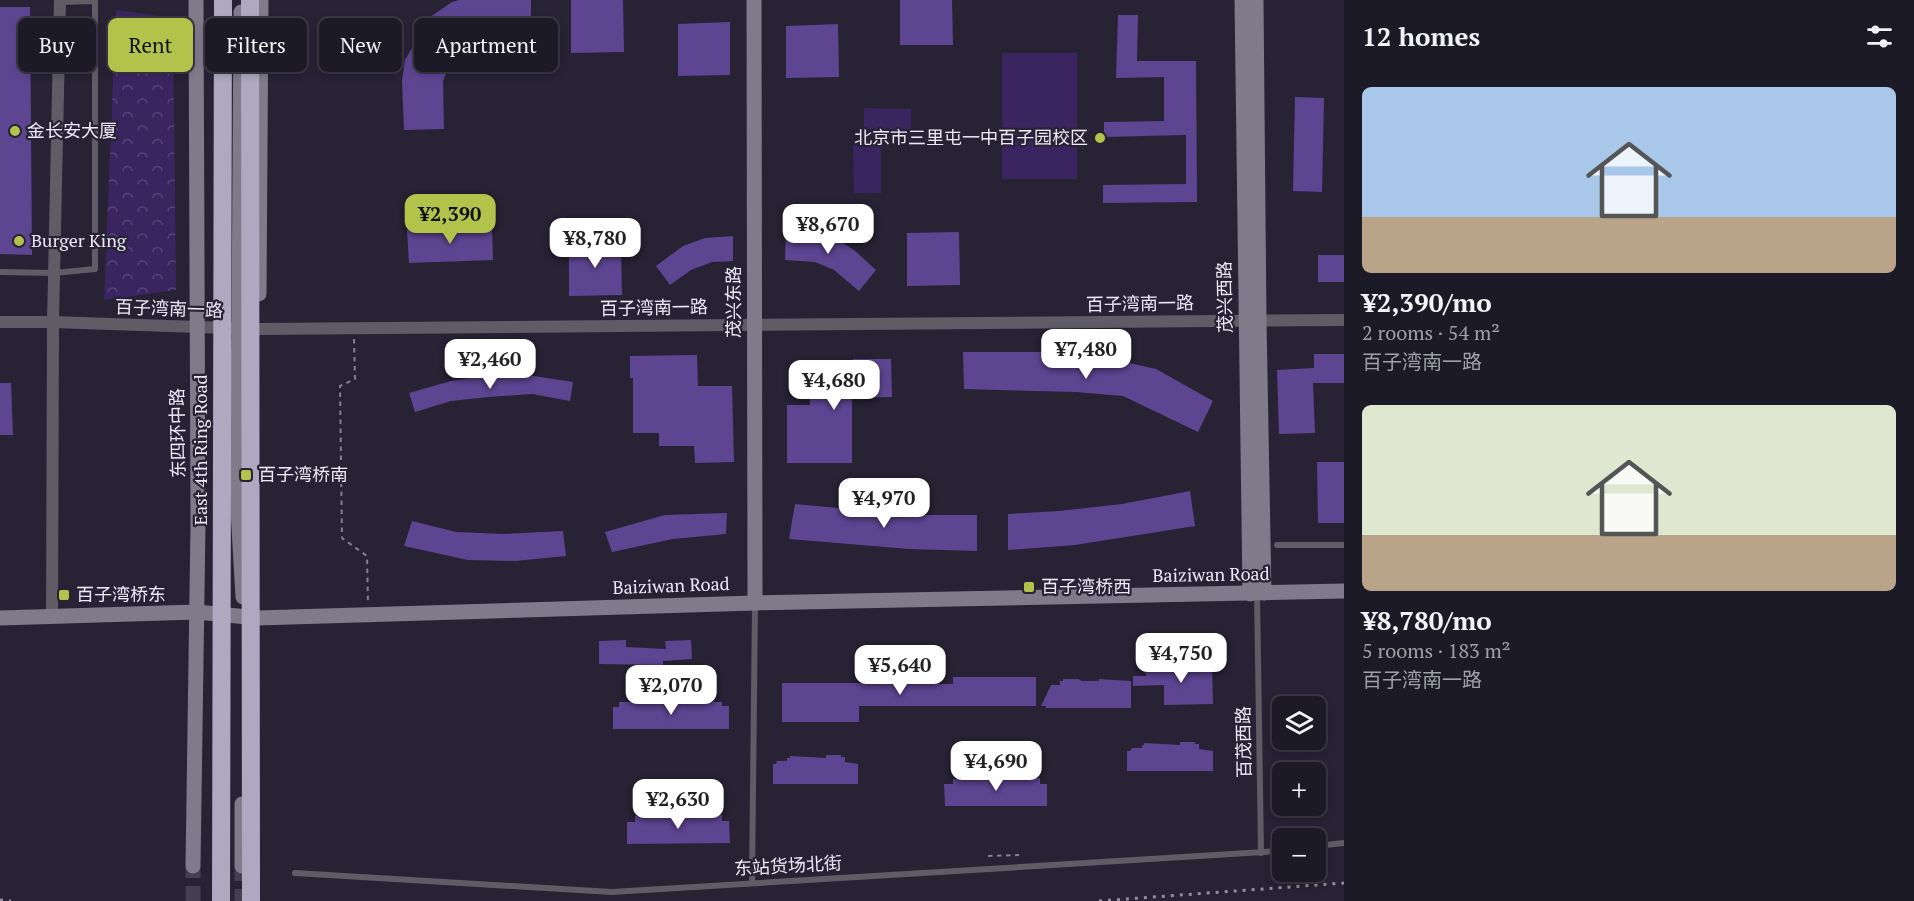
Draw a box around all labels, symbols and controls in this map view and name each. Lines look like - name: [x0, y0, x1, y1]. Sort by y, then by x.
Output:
- chip: Buy: [18, 18, 96, 72]
- chip: Rent: [108, 18, 193, 72]
- chip: Filters: [205, 18, 307, 72]
- chip: New: [319, 18, 402, 72]
- chip: Apartment: [414, 18, 558, 72]
- text: 12 homes: [1362, 19, 1480, 53]
- icon: filters: [1863, 20, 1896, 53]
- place label: 金长安大厦: [27, 118, 117, 142]
- marker: 金长安大厦: [8, 124, 22, 138]
- place label: 北京市三里屯一中百子园校区: [854, 125, 1088, 149]
- icon: home: [1575, 126, 1683, 234]
- marker: 北京市三里屯一中百子园校区: [1093, 131, 1107, 145]
- pin: ¥2,390: [401, 194, 499, 245]
- text: ¥2,390: [419, 200, 481, 227]
- pin: ¥8,670: [779, 204, 877, 255]
- text: ¥8,670: [797, 210, 859, 237]
- pin: ¥8,780: [546, 218, 644, 269]
- text: ¥8,780: [564, 224, 626, 251]
- place label: Burger King: [31, 228, 127, 252]
- marker: Burger King: [12, 234, 26, 248]
- street label: 茂兴西路: [1211, 261, 1237, 333]
- street label: 茂兴东路: [721, 266, 745, 338]
- text: ¥2,390/mo: [1362, 285, 1492, 319]
- street label: 百子湾南一路: [1086, 290, 1194, 316]
- street label: 百子湾南一路: [115, 294, 223, 322]
- street label: 百子湾南一路: [600, 294, 708, 320]
- text: 2 rooms · 54 m²: [1362, 319, 1500, 346]
- pin: ¥7,480: [1037, 329, 1135, 380]
- text: ¥7,480: [1055, 335, 1117, 362]
- pin: ¥2,460: [441, 339, 539, 390]
- text: ¥2,460: [459, 345, 521, 372]
- text: 百子湾南一路: [1362, 348, 1482, 375]
- pin: ¥4,680: [785, 360, 883, 411]
- text: ¥4,680: [803, 366, 865, 393]
- street label: East 4th Ring Road: [188, 374, 212, 526]
- street label: 东四环中路: [164, 388, 190, 478]
- icon: home: [1575, 444, 1683, 552]
- place label: 百子湾桥南: [258, 462, 348, 486]
- marker: 百子湾桥南: [239, 468, 253, 482]
- pin: ¥4,970: [835, 478, 933, 529]
- text: ¥4,970: [853, 484, 915, 511]
- street label: Baiziwan Road: [1152, 561, 1270, 587]
- street label: Baiziwan Road: [612, 571, 730, 599]
- place label: 百子湾桥西: [1041, 574, 1131, 598]
- marker: 百子湾桥西: [1022, 580, 1036, 594]
- place label: 百子湾桥东: [76, 582, 166, 606]
- marker: 百子湾桥东: [57, 588, 71, 602]
- text: ¥8,780/mo: [1362, 603, 1492, 637]
- pin: ¥4,750: [1132, 633, 1230, 684]
- text: 5 rooms · 183 m²: [1362, 637, 1510, 664]
- text: ¥4,750: [1150, 639, 1212, 666]
- pin: ¥5,640: [851, 645, 949, 696]
- text: ¥5,640: [869, 651, 931, 678]
- pin: ¥2,070: [622, 665, 720, 716]
- text: 百子湾南一路: [1362, 666, 1482, 693]
- text: ¥2,070: [640, 671, 702, 698]
- map controls: [1272, 696, 1326, 882]
- button: layers: [1272, 696, 1326, 750]
- street label: 百茂西路: [1230, 706, 1256, 778]
- pin: ¥4,690: [947, 741, 1045, 792]
- text: ¥4,690: [965, 747, 1027, 774]
- button: +: [1272, 762, 1326, 816]
- pin: ¥2,630: [629, 779, 727, 830]
- text: ¥2,630: [647, 785, 709, 812]
- button: −: [1272, 828, 1326, 882]
- street label: 东站货场北街: [733, 850, 843, 880]

